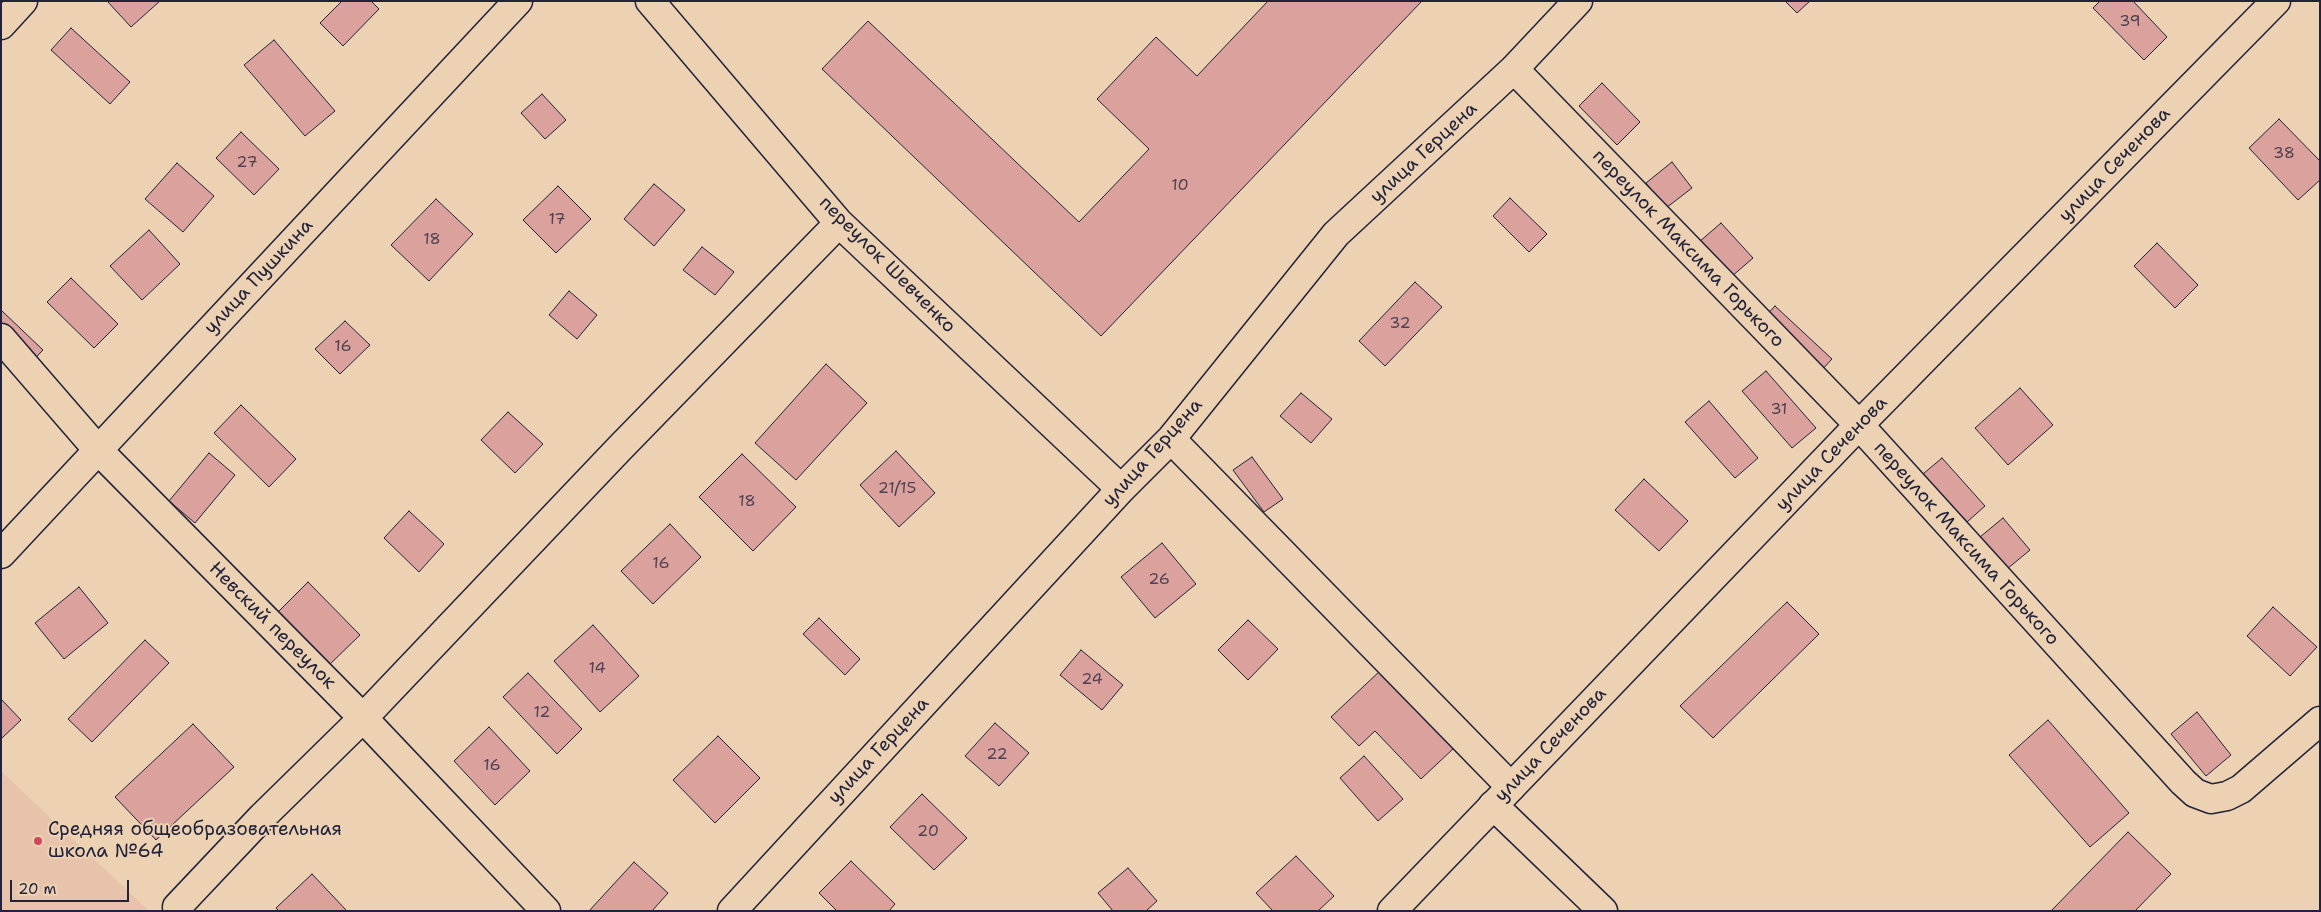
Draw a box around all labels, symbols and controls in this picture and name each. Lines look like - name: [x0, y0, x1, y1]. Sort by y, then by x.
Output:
- house number: 39: [2119, 12, 2141, 32]
- street label: улица Герцена: [1366, 98, 1482, 208]
- street label: улица Сеченова: [2054, 103, 2176, 227]
- house number: 38: [2273, 144, 2295, 164]
- street label: переулок Максима Горького: [1587, 145, 1789, 353]
- house number: 27: [236, 153, 258, 173]
- house number: 10: [1171, 176, 1189, 196]
- street label: переулок Шевченко: [814, 192, 960, 338]
- house number: 17: [548, 210, 566, 230]
- street label: улица Пушкина: [200, 215, 318, 339]
- house number: 18: [423, 230, 441, 250]
- house number: 32: [1389, 314, 1411, 334]
- house number: 16: [334, 337, 352, 357]
- street label: улица Сеченова: [1771, 392, 1893, 516]
- street label: улица Герцена: [1098, 394, 1208, 512]
- house number: 31: [1770, 400, 1788, 420]
- street label: переулок Максима Горького: [1868, 437, 2064, 651]
- house number: 21/15: [878, 479, 916, 499]
- house number: 18: [738, 492, 756, 512]
- house number: 16: [652, 554, 670, 574]
- street label: Невский переулок: [204, 558, 340, 694]
- house number: 26: [1148, 570, 1170, 590]
- house number: 14: [588, 659, 606, 679]
- house number: 24: [1081, 670, 1103, 690]
- street label: улица Сеченова: [1490, 683, 1612, 807]
- street label: улица Герцена: [824, 693, 934, 809]
- house number: 12: [533, 703, 551, 723]
- house number: 22: [986, 745, 1008, 765]
- house number: 16: [483, 756, 501, 776]
- place label: Средняя общеобразовательная школа №64: [48, 819, 342, 863]
- house number: 20: [917, 822, 939, 842]
- marker: Средняя общеобразовательная школа №64: [32, 835, 44, 847]
- scale bar: [12, 870, 131, 902]
- text: 20 m: [18, 879, 57, 899]

